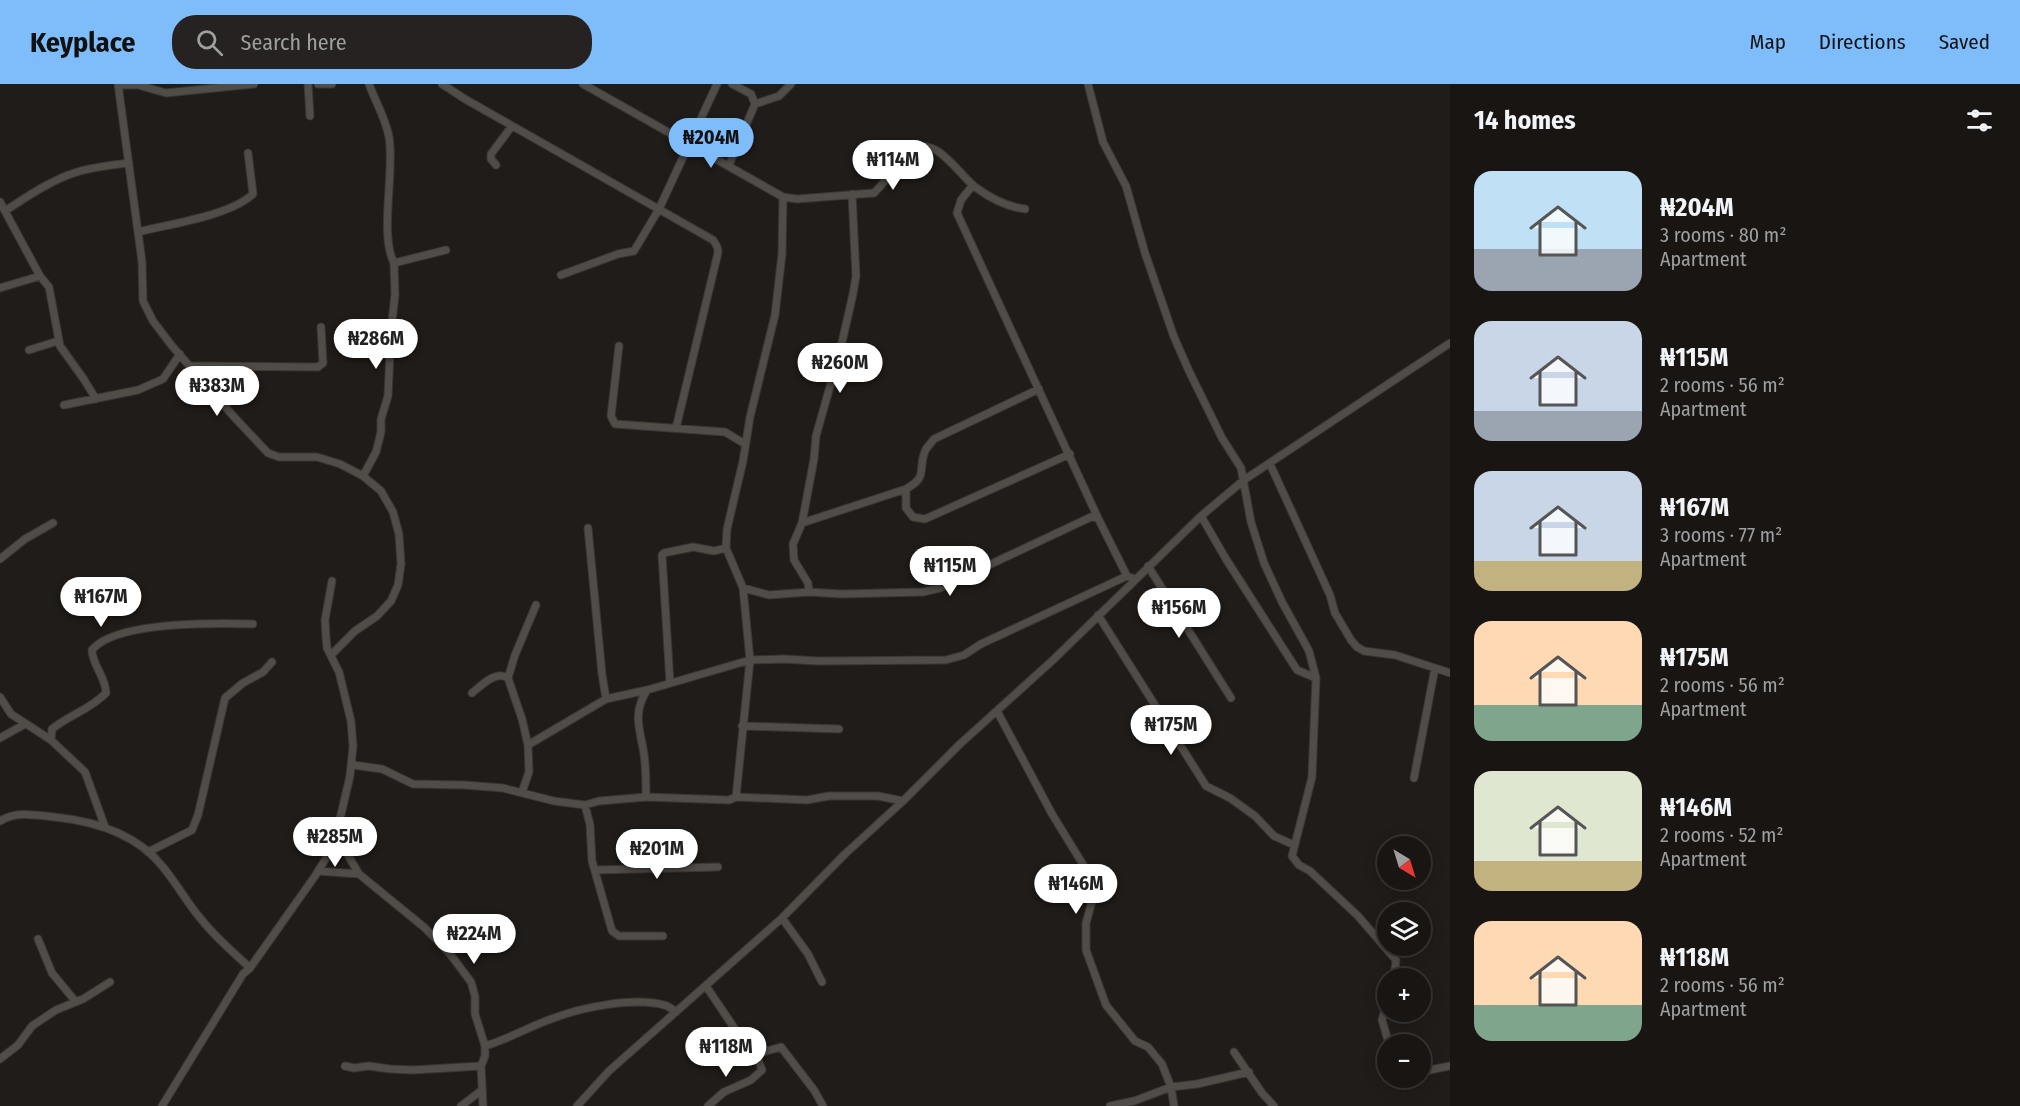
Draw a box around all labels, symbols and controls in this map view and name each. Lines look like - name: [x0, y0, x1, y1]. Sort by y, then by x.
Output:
- search box: [172, 15, 592, 69]
- text: Keyplace: [30, 26, 136, 59]
- icon: search: [193, 26, 226, 59]
- text: Search here: [241, 29, 347, 56]
- text: Map: [1749, 29, 1786, 55]
- text: Directions: [1819, 29, 1906, 55]
- text: Saved: [1939, 29, 1990, 55]
- icon: filters: [1963, 104, 1996, 137]
- text: 14 homes: [1474, 105, 1576, 136]
- pin: ₦204M: [669, 118, 753, 169]
- text: ₦204M: [683, 125, 739, 149]
- pin: ₦114M: [851, 140, 935, 191]
- text: ₦114M: [866, 147, 920, 171]
- text: ₦204M: [1660, 192, 1734, 223]
- icon: home: [1522, 195, 1594, 267]
- text: 3 rooms · 80 m²: [1660, 223, 1786, 247]
- text: Apartment: [1660, 247, 1747, 271]
- pin: ₦286M: [334, 319, 418, 370]
- text: ₦286M: [348, 326, 404, 350]
- text: ₦115M: [1660, 342, 1728, 373]
- pin: ₦260M: [798, 343, 882, 394]
- icon: home: [1522, 345, 1594, 417]
- text: ₦260M: [812, 350, 868, 374]
- pin: ₦383M: [175, 366, 259, 417]
- text: ₦383M: [189, 373, 245, 397]
- text: 2 rooms · 56 m²: [1660, 373, 1785, 397]
- text: Apartment: [1660, 397, 1747, 421]
- text: ₦167M: [1660, 492, 1729, 523]
- icon: home: [1522, 495, 1594, 567]
- text: 3 rooms · 77 m²: [1660, 523, 1782, 547]
- pin: ₦115M: [908, 546, 992, 597]
- text: Apartment: [1660, 547, 1747, 571]
- text: ₦115M: [924, 553, 976, 577]
- pin: ₦167M: [59, 577, 143, 628]
- text: ₦167M: [74, 584, 128, 608]
- pin: ₦156M: [1137, 588, 1221, 639]
- text: ₦156M: [1152, 595, 1206, 619]
- text: ₦175M: [1660, 642, 1729, 673]
- icon: home: [1522, 645, 1594, 717]
- text: 2 rooms · 56 m²: [1660, 673, 1785, 697]
- text: Apartment: [1660, 697, 1747, 721]
- pin: ₦175M: [1129, 705, 1213, 756]
- text: ₦175M: [1145, 712, 1197, 736]
- text: ₦146M: [1660, 792, 1732, 823]
- icon: home: [1522, 795, 1594, 867]
- pin: ₦285M: [293, 817, 377, 868]
- text: 2 rooms · 52 m²: [1660, 823, 1784, 847]
- text: ₦285M: [307, 824, 363, 848]
- pin: ₦201M: [615, 829, 699, 880]
- text: ₦201M: [630, 836, 684, 860]
- north arrow: [1377, 836, 1431, 890]
- map controls: [1377, 836, 1431, 1088]
- text: Apartment: [1660, 847, 1747, 871]
- pin: ₦146M: [1034, 864, 1118, 915]
- text: ₦146M: [1048, 871, 1104, 895]
- button: layers: [1377, 902, 1431, 956]
- pin: ₦224M: [432, 914, 516, 965]
- text: ₦224M: [447, 921, 501, 945]
- text: ₦118M: [1660, 942, 1729, 973]
- icon: home: [1522, 945, 1594, 1017]
- button: +: [1377, 968, 1431, 1022]
- text: 2 rooms · 56 m²: [1660, 973, 1785, 997]
- text: Apartment: [1660, 997, 1747, 1021]
- pin: ₦118M: [684, 1027, 768, 1078]
- text: ₦118M: [699, 1034, 753, 1058]
- button: −: [1377, 1034, 1431, 1088]

